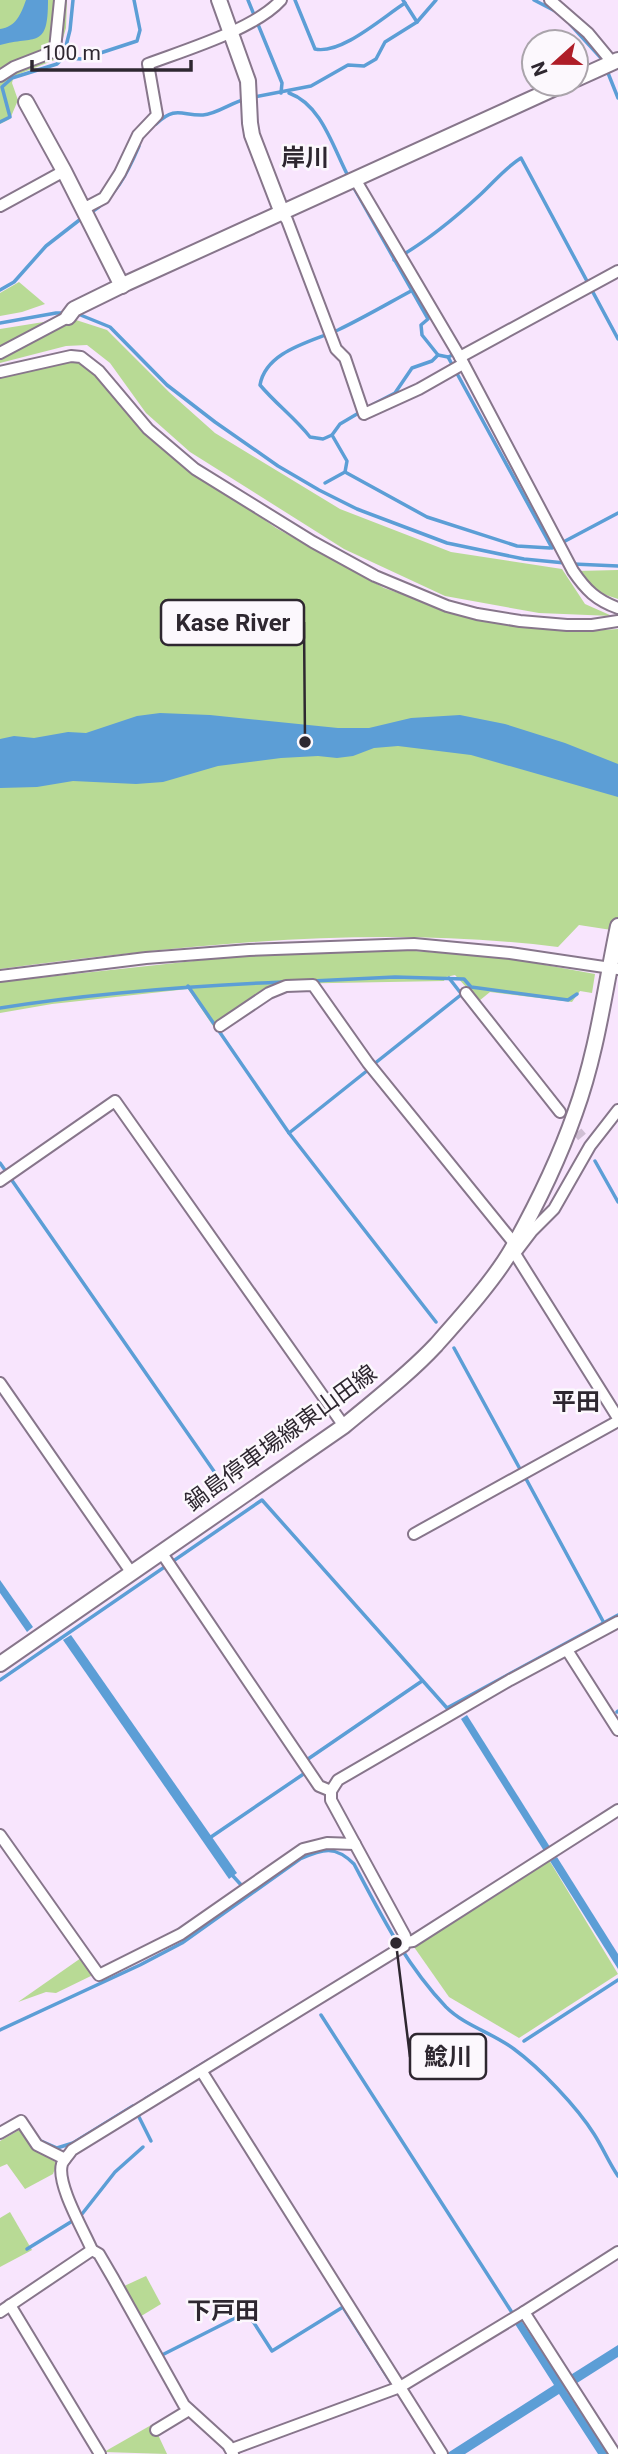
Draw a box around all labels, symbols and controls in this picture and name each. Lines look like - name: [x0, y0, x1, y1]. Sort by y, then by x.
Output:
- scale bar: [32, 28, 191, 72]
- north arrow: [520, 28, 590, 98]
- text: 100 m: [42, 41, 101, 65]
- text: N: [526, 59, 553, 79]
- district label: 岸川: [281, 144, 329, 172]
- callout: Kase River: [161, 600, 304, 645]
- text: Kase River: [176, 609, 291, 637]
- street label: 鍋島停車場線東山田線: [180, 1359, 382, 1517]
- district label: 平田: [552, 1388, 600, 1416]
- callout: 鯰川: [410, 2034, 486, 2079]
- text: 鯰川: [424, 2043, 472, 2071]
- district label: 下戸田: [187, 2297, 259, 2325]

